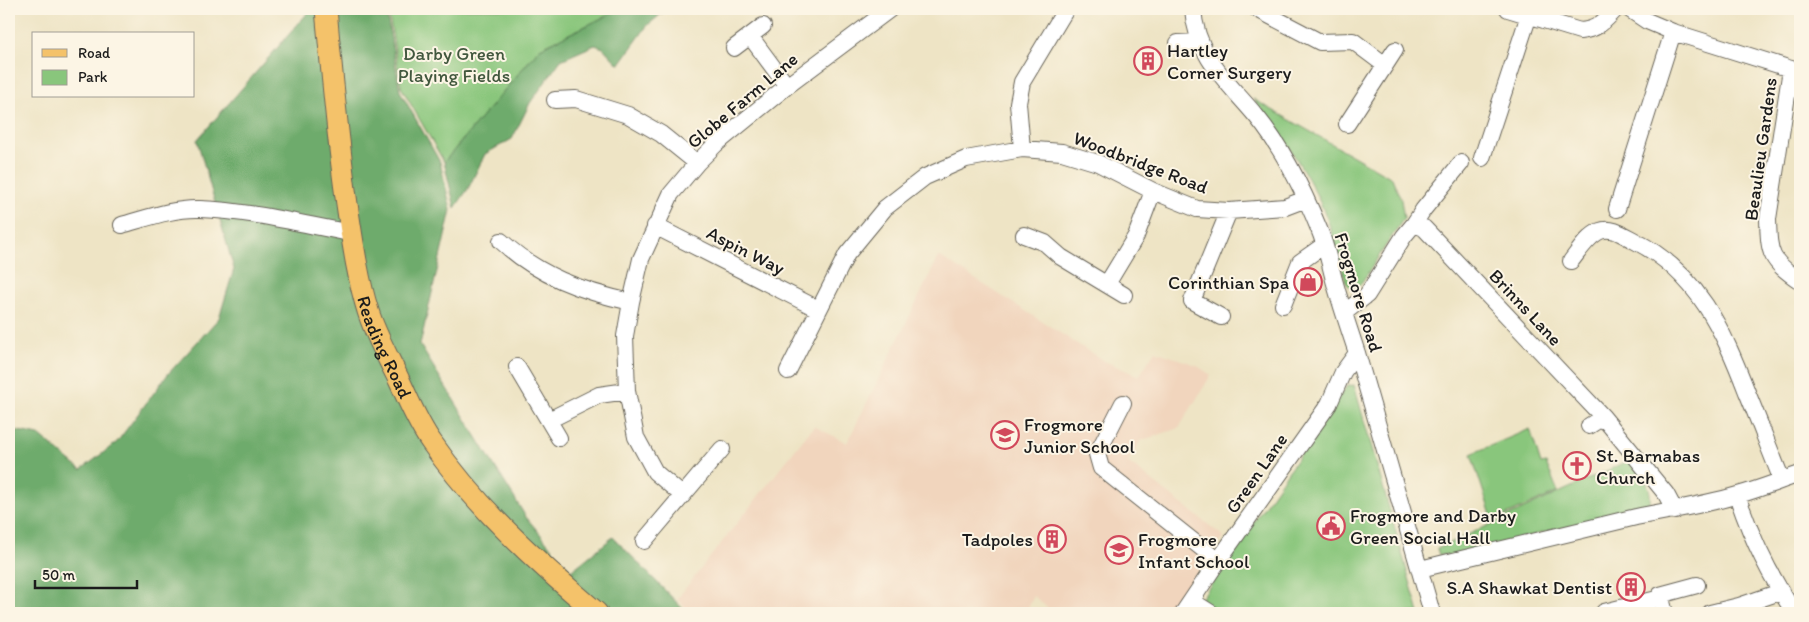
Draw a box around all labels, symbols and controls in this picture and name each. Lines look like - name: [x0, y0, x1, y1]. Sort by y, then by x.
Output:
- legend: [32, 32, 195, 98]
- place label: Hartley Corner Surgery: [1167, 39, 1292, 84]
- park label: Darby Green Playing Fields: [398, 42, 510, 87]
- text: Road: [78, 44, 111, 62]
- building icon: Hartley Corner Surgery: [1133, 46, 1163, 76]
- street label: Globe Farm Lane: [682, 47, 802, 153]
- text: Park: [78, 68, 108, 86]
- street label: Beaulieu Gardens: [1739, 76, 1782, 222]
- street label: Woodbridge Road: [1070, 126, 1212, 199]
- street label: Aspin Way: [703, 221, 789, 280]
- street label: Frogmore Road: [1329, 230, 1388, 355]
- street label: Brinns Lane: [1484, 264, 1567, 350]
- shop icon: Corinthian Spa: [1293, 267, 1323, 297]
- place label: Corinthian Spa: [1168, 271, 1289, 294]
- street label: Reading Road: [352, 293, 417, 403]
- place label: Frogmore Junior School: [1024, 413, 1136, 458]
- school or university icon: Frogmore Junior School: [990, 420, 1020, 450]
- street label: Green Lane: [1220, 429, 1292, 518]
- place label: St. Barnabas Church: [1596, 444, 1700, 489]
- church icon: St. Barnabas Church: [1562, 451, 1592, 481]
- place label: Frogmore and Darby Green Social Hall: [1350, 504, 1516, 549]
- public building icon: Frogmore and Darby Green Social Hall: [1316, 511, 1346, 541]
- building icon: Tadpoles: [1037, 524, 1067, 554]
- place label: Tadpoles: [962, 528, 1033, 551]
- place label: Frogmore Infant School: [1138, 528, 1250, 573]
- school or university icon: Frogmore Infant School: [1104, 535, 1134, 565]
- scale bar: [35, 557, 138, 589]
- text: 50 m: [42, 566, 75, 584]
- building icon: S.A Shawkat Dentist: [1616, 572, 1646, 602]
- place label: S.A Shawkat Dentist: [1446, 576, 1612, 599]

